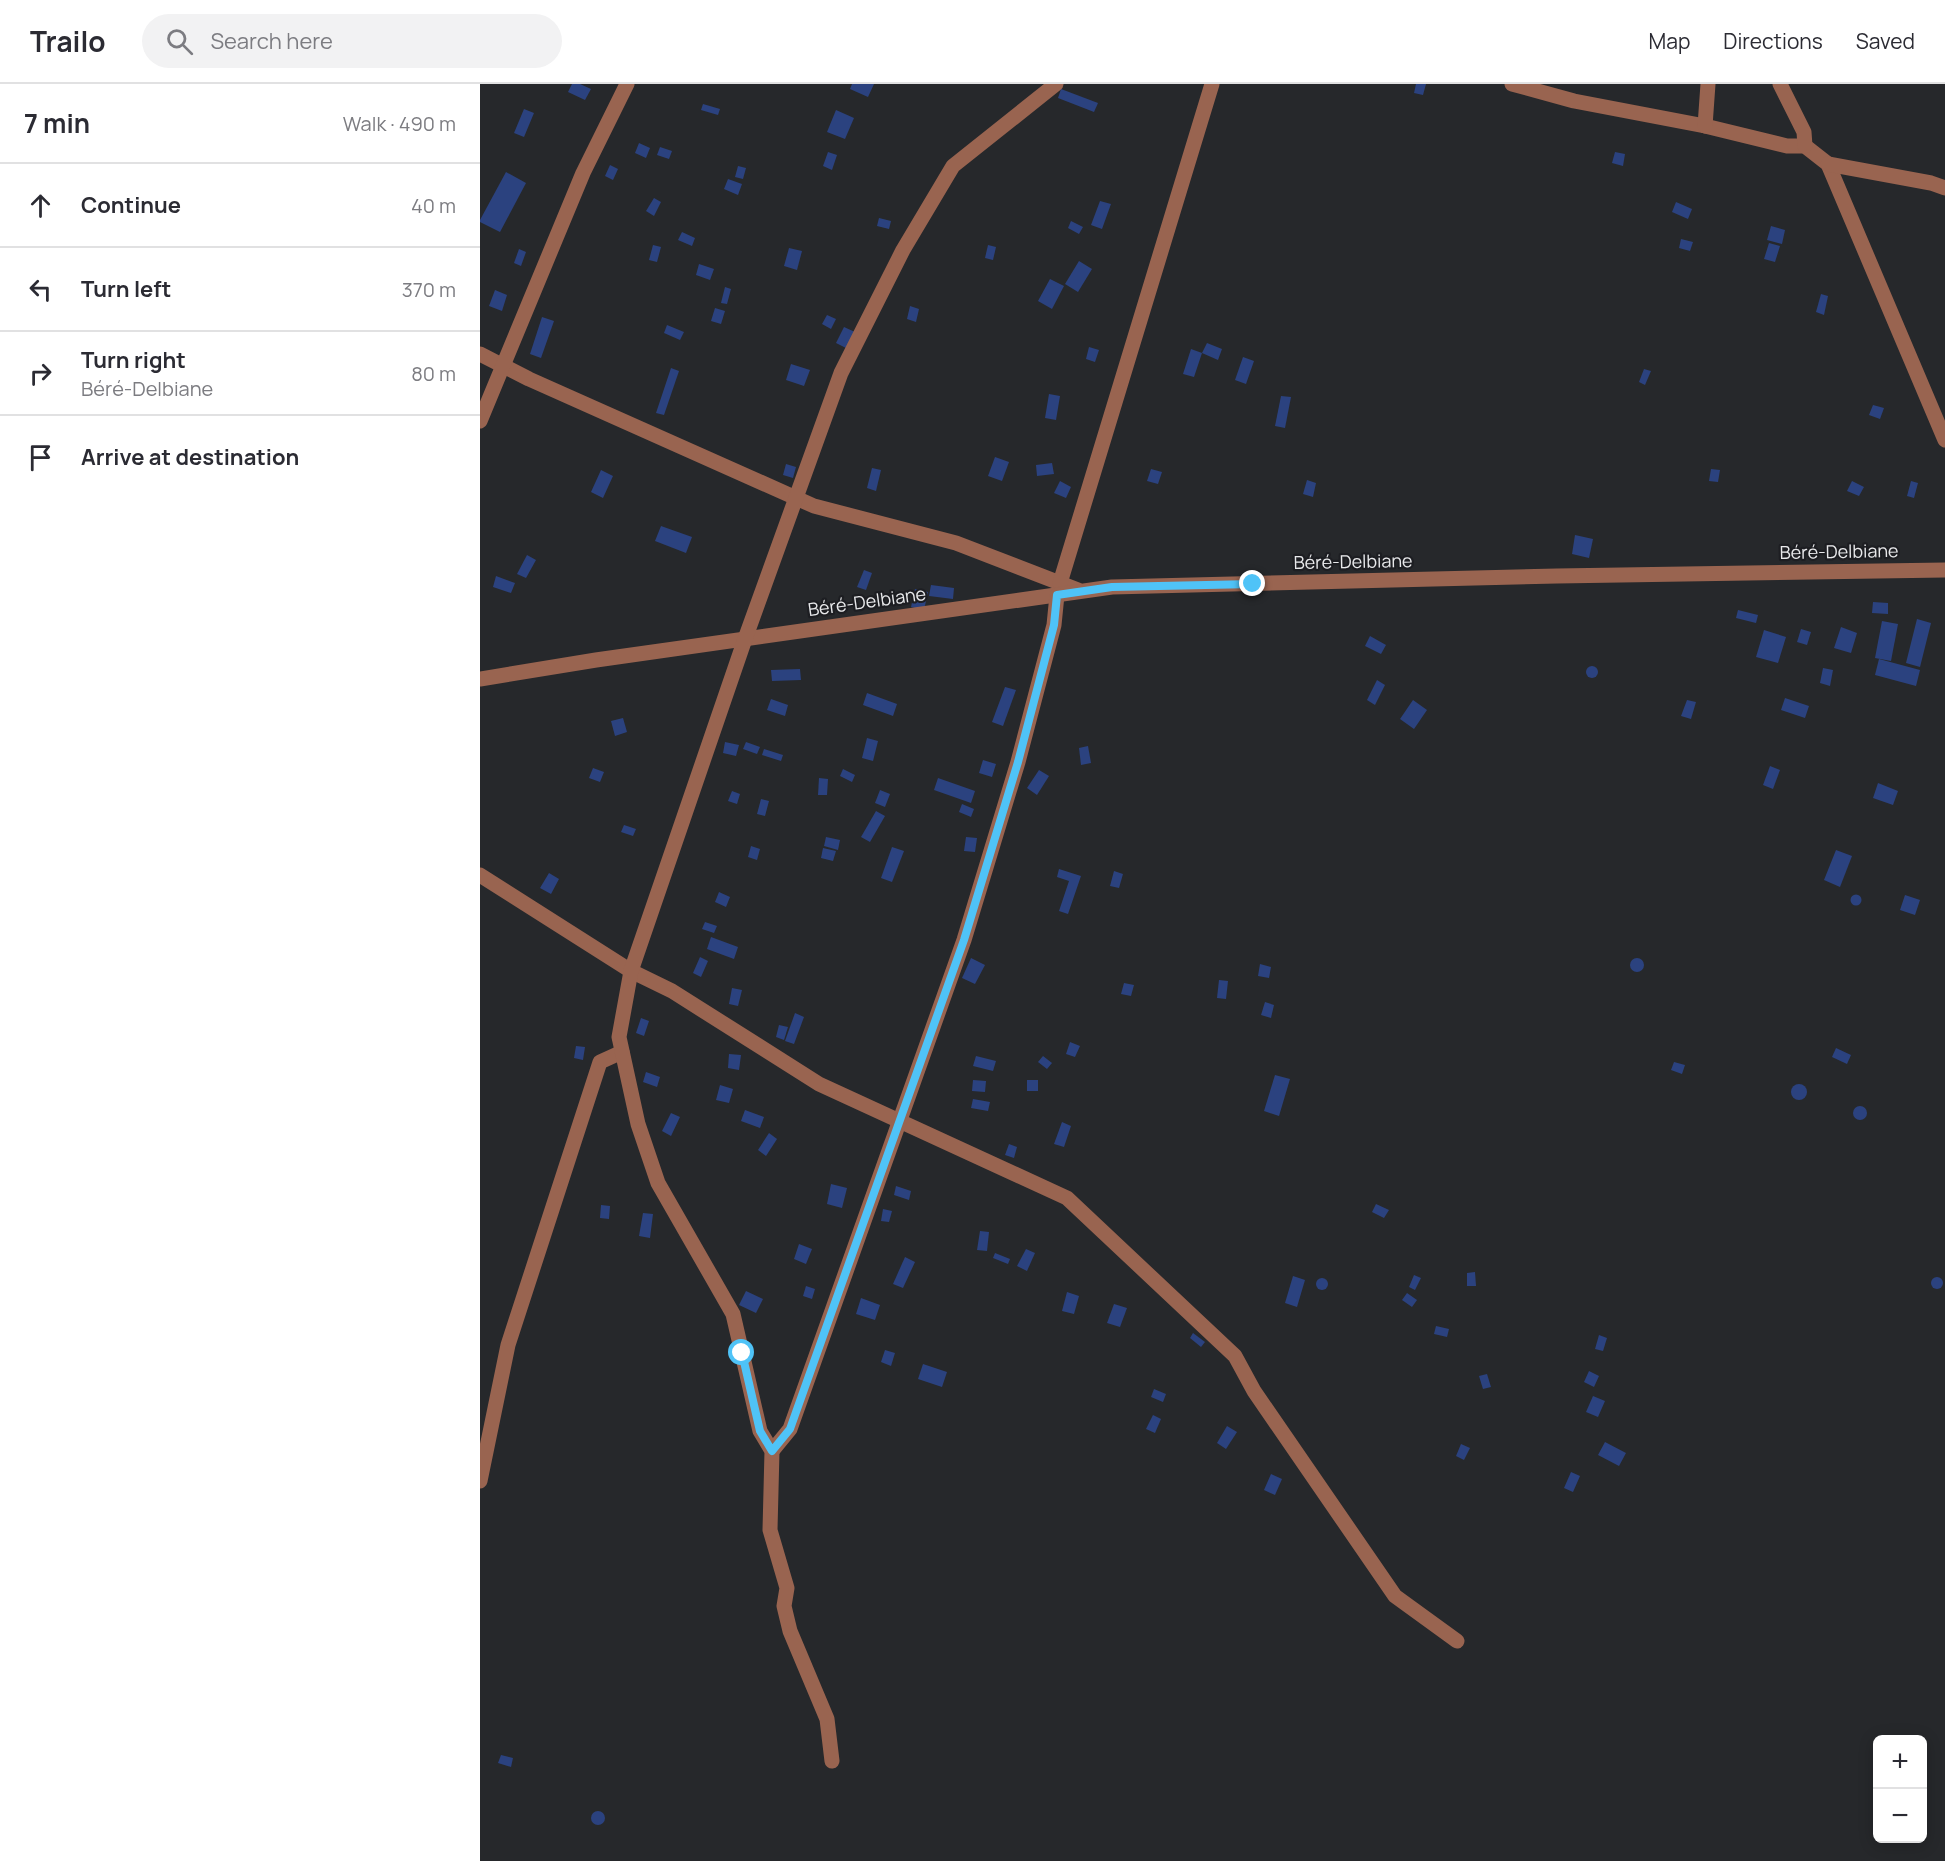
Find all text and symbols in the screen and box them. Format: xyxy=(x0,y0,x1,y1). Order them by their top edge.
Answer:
search box xyxy=(142,14,562,68)
text: Trailo xyxy=(30,22,106,60)
icon: search xyxy=(163,25,196,58)
text: Search here xyxy=(211,26,333,56)
text: Map xyxy=(1649,27,1690,55)
text: Directions xyxy=(1723,27,1823,55)
text: Saved xyxy=(1856,27,1915,55)
text: 7 min xyxy=(24,105,90,141)
text: Walk · 490 m xyxy=(343,110,456,137)
icon: ahead xyxy=(24,189,57,222)
text: Continue xyxy=(81,190,181,220)
text: 40 m xyxy=(411,192,456,219)
icon: left xyxy=(24,273,57,306)
text: Turn left xyxy=(81,274,171,304)
text: 370 m xyxy=(402,276,456,303)
text: Turn right xyxy=(81,345,186,375)
icon: right xyxy=(24,357,57,390)
text: 80 m xyxy=(411,360,456,387)
text: Béré-Delbiane xyxy=(81,375,213,402)
icon: arrive xyxy=(24,441,57,474)
text: Arrive at destination xyxy=(81,442,299,472)
street label: Béré-Delbiane xyxy=(1779,538,1899,564)
street label: Béré-Delbiane xyxy=(1293,548,1413,574)
route end xyxy=(1239,570,1265,596)
street label: Béré-Delbiane xyxy=(806,581,927,621)
route start xyxy=(728,1339,754,1365)
map controls xyxy=(1873,1735,1927,1843)
button: + xyxy=(1873,1735,1927,1789)
button: − xyxy=(1873,1789,1927,1843)

